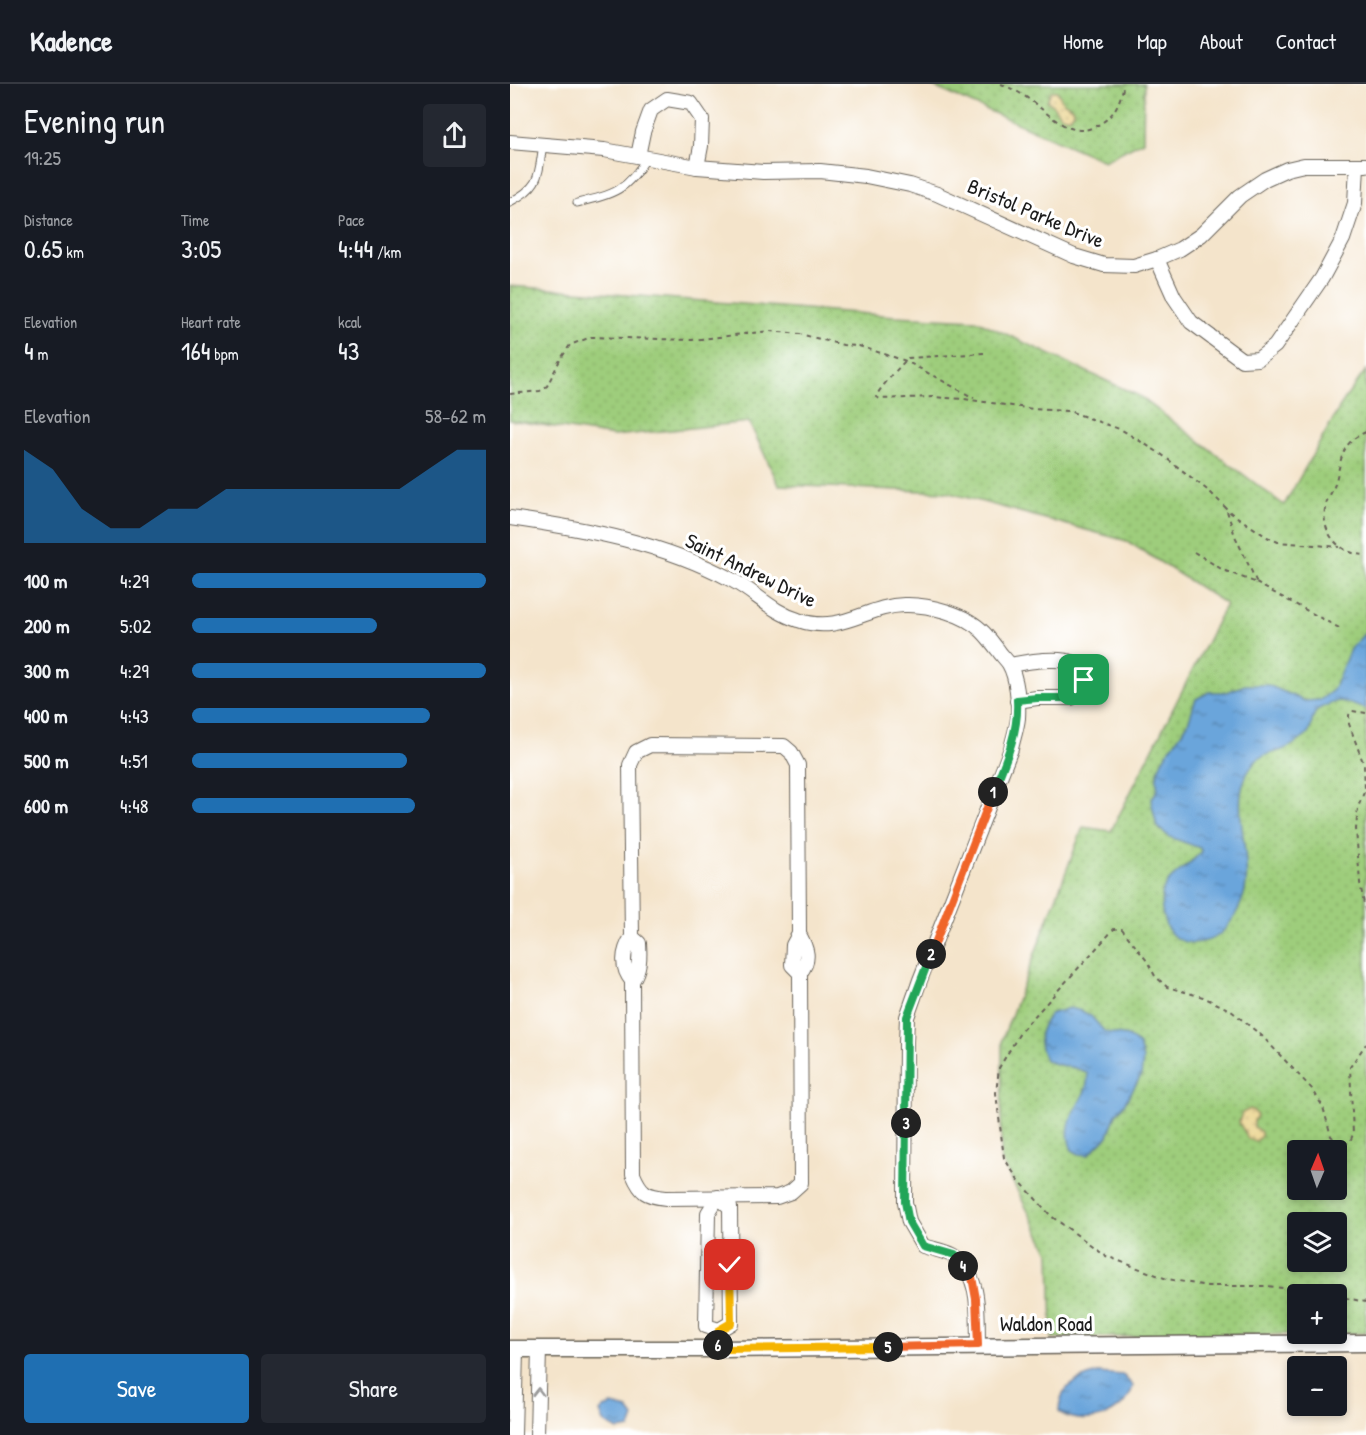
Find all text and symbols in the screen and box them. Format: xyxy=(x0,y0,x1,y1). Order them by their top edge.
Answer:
text: Kadence xyxy=(30,22,112,60)
text: Home xyxy=(1063,27,1104,56)
text: Map xyxy=(1137,27,1167,56)
text: About xyxy=(1200,27,1243,56)
text: Contact xyxy=(1276,27,1336,56)
text: Evening run xyxy=(24,99,165,143)
button: share xyxy=(423,104,486,167)
text: 19:25 xyxy=(24,144,61,171)
street label: Bristol Parke Drive xyxy=(963,171,1109,255)
text: Distance xyxy=(24,209,73,231)
text: Time xyxy=(181,209,209,231)
text: Pace xyxy=(338,209,365,231)
text: 0.65 xyxy=(24,231,63,266)
text: 3:05 xyxy=(181,231,221,266)
text: 4:44 xyxy=(338,231,373,266)
text: km xyxy=(63,241,84,263)
text: /km xyxy=(373,241,401,263)
text: Elevation xyxy=(24,311,77,333)
text: Heart rate xyxy=(181,311,241,333)
text: kcal xyxy=(338,311,361,333)
text: 4 xyxy=(24,333,34,368)
text: 164 xyxy=(181,333,211,368)
text: 43 xyxy=(338,333,359,368)
text: m xyxy=(34,343,48,365)
text: bpm xyxy=(211,343,239,365)
text: Elevation xyxy=(24,402,90,429)
text: 58–62 m xyxy=(425,402,486,429)
street label: Saint Andrew Drive xyxy=(681,526,821,614)
text: 100 m xyxy=(24,567,67,594)
text: 4:29 xyxy=(120,567,149,594)
text: 200 m xyxy=(24,612,69,639)
text: 5:02 xyxy=(120,612,151,639)
pin xyxy=(1058,654,1109,705)
text: 300 m xyxy=(24,657,69,684)
text: 4:29 xyxy=(120,657,149,684)
icon: arrive xyxy=(1067,663,1100,696)
text: 400 m xyxy=(24,702,68,729)
text: 4:43 xyxy=(120,702,149,729)
text: 500 m xyxy=(24,747,69,774)
text: 4:51 xyxy=(120,747,148,774)
pin: 1 xyxy=(978,777,1008,807)
text: 1 xyxy=(990,781,996,803)
text: 600 m xyxy=(24,792,68,819)
text: 4:48 xyxy=(120,792,148,819)
pin: 2 xyxy=(916,939,946,969)
text: 2 xyxy=(927,943,935,965)
pin: 3 xyxy=(891,1108,921,1138)
text: 3 xyxy=(902,1112,910,1134)
north arrow xyxy=(1287,1140,1347,1200)
map controls xyxy=(1287,1140,1347,1416)
button: layers xyxy=(1287,1212,1347,1272)
pin xyxy=(704,1239,755,1290)
icon: check xyxy=(713,1248,746,1281)
pin: 4 xyxy=(948,1251,978,1281)
text: 4 xyxy=(960,1255,966,1277)
button: + xyxy=(1287,1284,1347,1344)
street label: Waldon Road xyxy=(1000,1309,1092,1338)
pin: 6 xyxy=(703,1330,733,1360)
pin: 5 xyxy=(873,1332,903,1362)
text: 6 xyxy=(715,1334,721,1356)
text: 5 xyxy=(885,1336,891,1358)
button: Save xyxy=(24,1354,249,1423)
button: Share xyxy=(261,1354,486,1423)
button: − xyxy=(1287,1356,1347,1416)
one-way arrow xyxy=(532,1387,544,1396)

